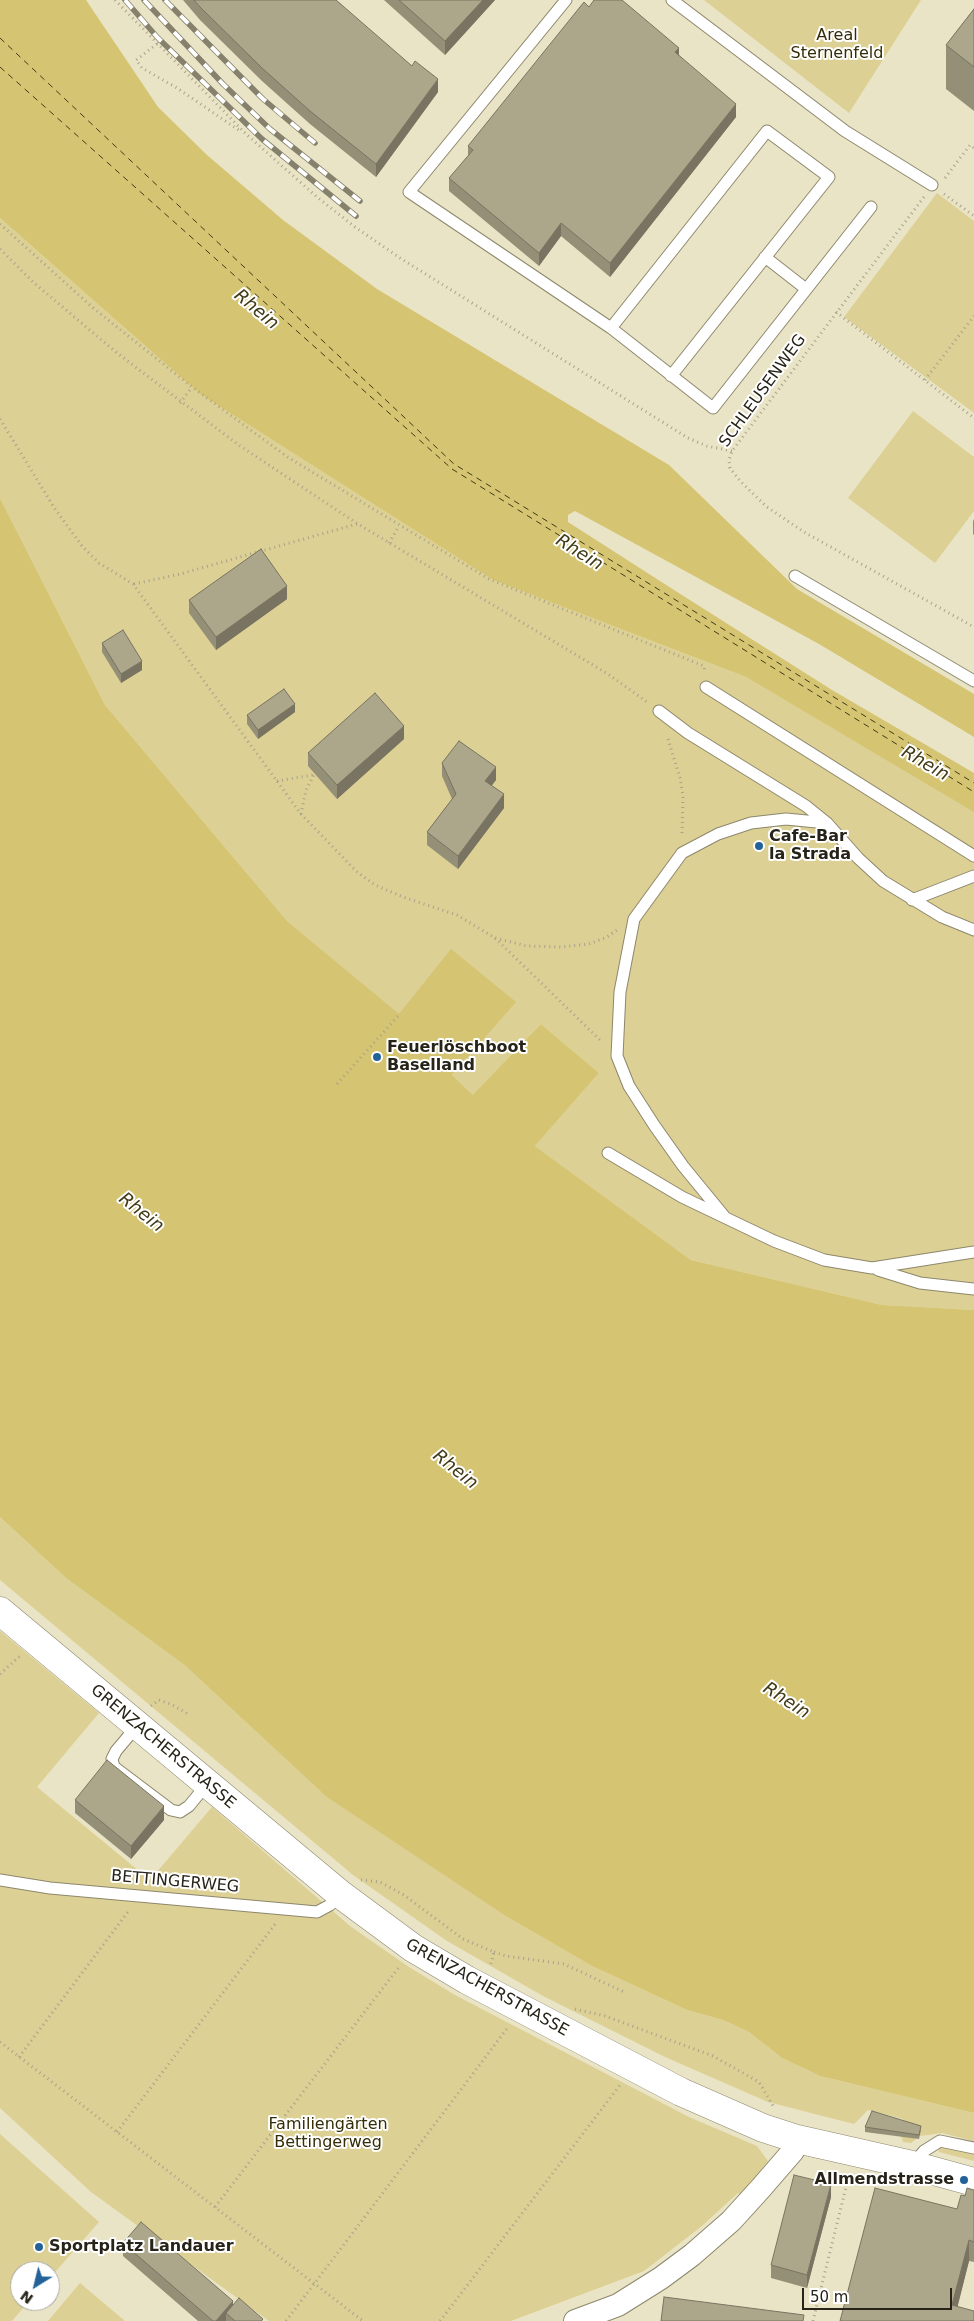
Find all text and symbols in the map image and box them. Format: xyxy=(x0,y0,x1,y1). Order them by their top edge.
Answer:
park label: Areal Sternenfeld xyxy=(791,26,883,64)
water label: Rhein xyxy=(229,285,283,335)
street label: SCHLEUSENWEG xyxy=(716,331,810,451)
water label: Rhein xyxy=(551,530,607,576)
water label: Rhein xyxy=(897,742,953,786)
place label: Cafe-Bar la Strada xyxy=(769,827,851,865)
marker: Cafe-Bar la Strada xyxy=(753,840,765,852)
place label: Feuerlöschboot Baselland xyxy=(387,1038,526,1076)
marker: Feuerlöschboot Baselland xyxy=(371,1051,383,1063)
water label: Rhein xyxy=(114,1188,168,1238)
water label: Rhein xyxy=(428,1445,482,1495)
water label: Rhein xyxy=(759,1678,813,1724)
street label: GRENZACHERSTRASSE xyxy=(87,1681,239,1813)
street label: BETTINGERWEG xyxy=(110,1867,240,1897)
street label: GRENZACHERSTRASSE xyxy=(402,1935,572,2041)
park label: Familiengärten Bettingerweg xyxy=(268,2115,388,2153)
place label: Allmendstrasse xyxy=(815,2170,954,2190)
marker: Allmendstrasse xyxy=(958,2174,970,2186)
place label: Sportplatz Landauer xyxy=(49,2237,234,2257)
marker: Sportplatz Landauer xyxy=(33,2241,45,2253)
north arrow xyxy=(10,2261,60,2311)
scale bar xyxy=(804,2278,954,2310)
text: N xyxy=(17,2287,36,2307)
text: 50 m xyxy=(810,2288,848,2306)

